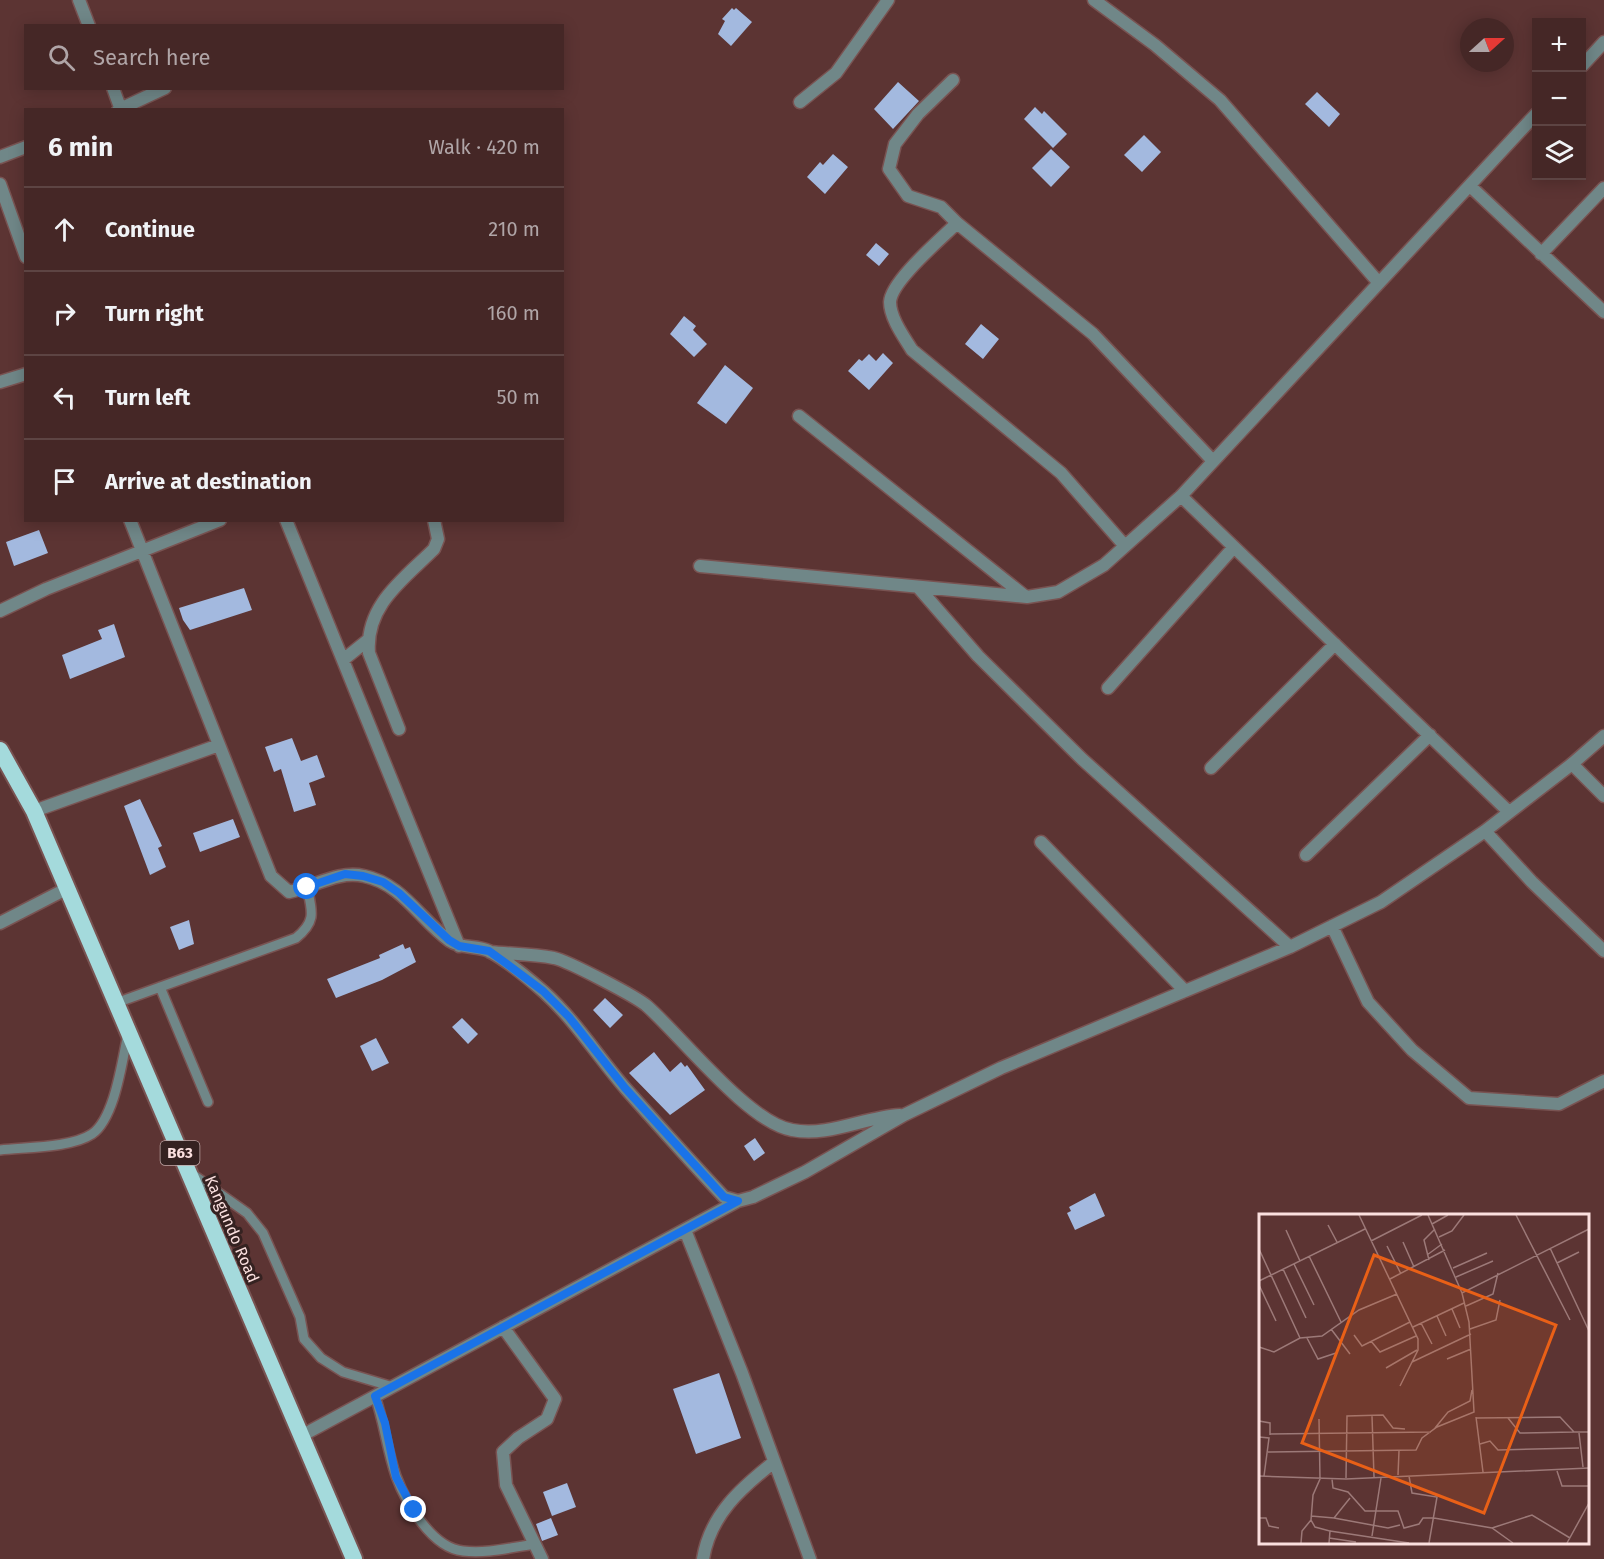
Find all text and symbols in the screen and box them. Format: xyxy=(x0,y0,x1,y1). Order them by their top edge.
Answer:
north arrow xyxy=(1460,18,1514,72)
map controls xyxy=(1532,18,1586,180)
button: + xyxy=(1532,18,1586,72)
search box xyxy=(24,24,564,90)
icon: search xyxy=(45,41,78,74)
text: Search here xyxy=(93,44,211,71)
button: − xyxy=(1532,72,1586,126)
button: layers xyxy=(1532,126,1586,180)
text: 6 min xyxy=(48,132,113,163)
text: Walk · 420 m xyxy=(428,135,540,159)
icon: ahead xyxy=(48,213,81,246)
text: Continue xyxy=(105,216,195,243)
text: 210 m xyxy=(488,217,540,241)
icon: right xyxy=(48,297,81,330)
text: Turn right xyxy=(105,300,204,327)
text: 160 m xyxy=(487,301,540,325)
icon: left xyxy=(48,381,81,414)
text: Turn left xyxy=(105,384,190,411)
text: 50 m xyxy=(496,385,540,409)
icon: arrive xyxy=(48,465,81,498)
text: Arrive at destination xyxy=(105,468,312,495)
route start xyxy=(293,873,319,899)
road number: B63 xyxy=(160,1141,200,1165)
street label: Kangundo Road xyxy=(201,1173,263,1285)
inset map xyxy=(1259,1214,1589,1544)
route end xyxy=(400,1496,426,1522)

